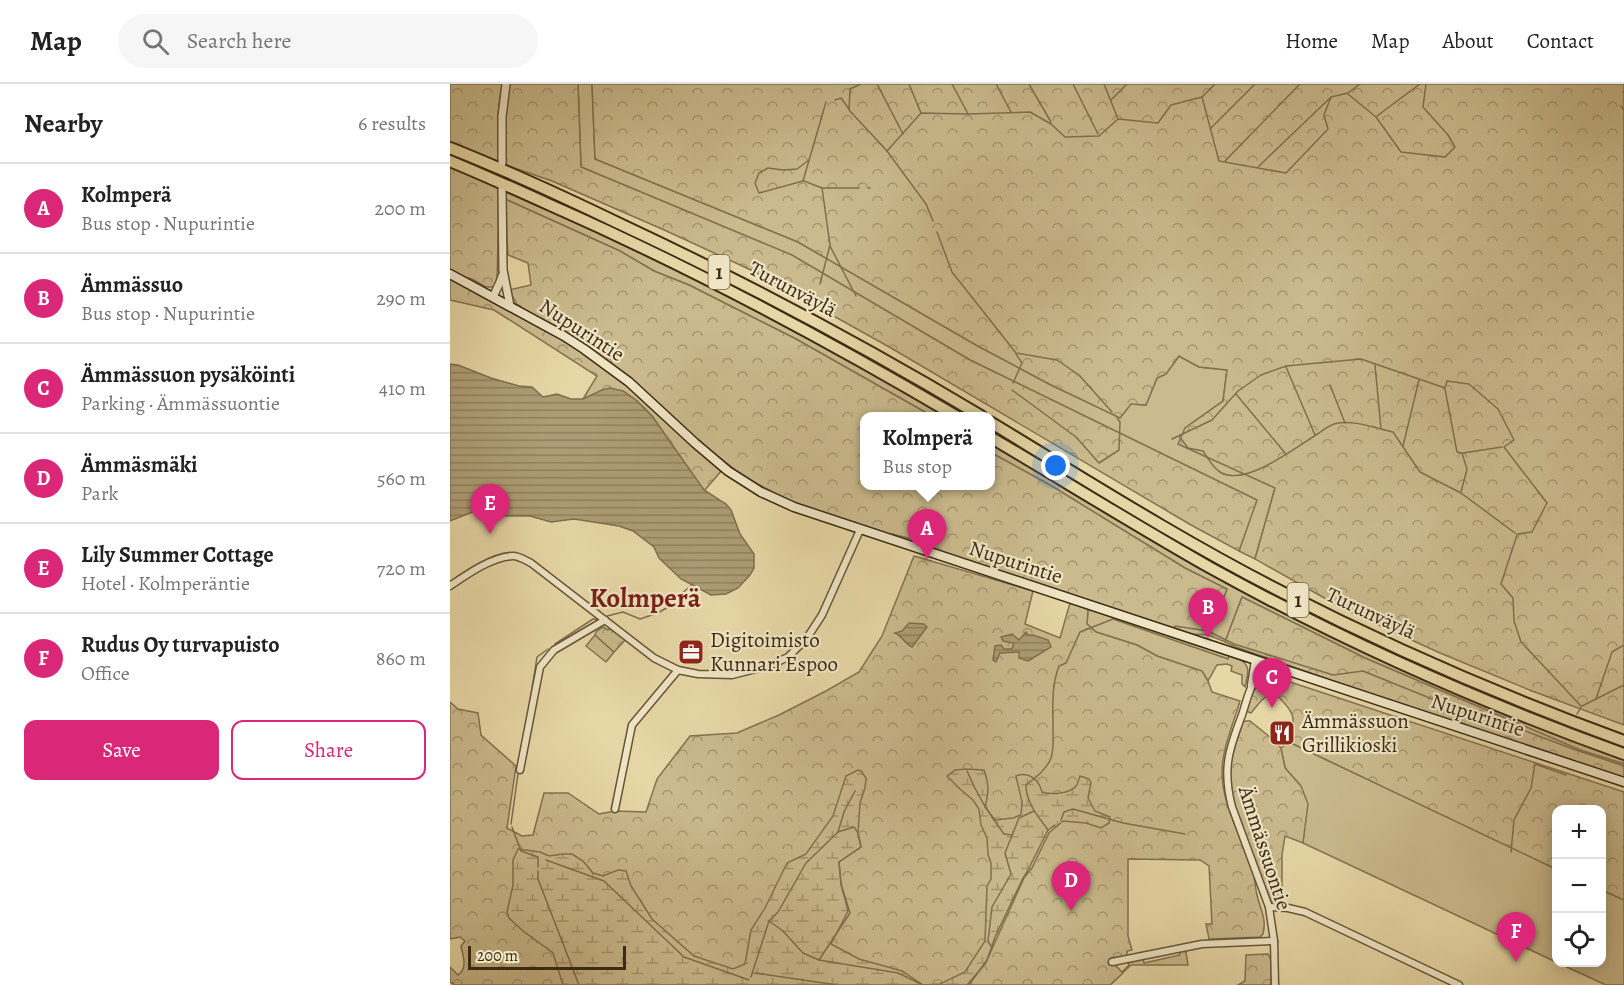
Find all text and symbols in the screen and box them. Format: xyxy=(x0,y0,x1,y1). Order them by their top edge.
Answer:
search box xyxy=(118,14,538,68)
text: Map xyxy=(30,22,82,60)
icon: search xyxy=(139,25,172,58)
text: Search here xyxy=(187,26,291,56)
text: Home xyxy=(1285,27,1338,55)
text: Map xyxy=(1371,27,1409,55)
text: About xyxy=(1442,27,1494,55)
text: Contact xyxy=(1527,27,1594,55)
text: Nearby xyxy=(24,106,103,141)
text: 6 results xyxy=(358,110,426,137)
text: Kolmperä xyxy=(81,180,172,210)
text: A xyxy=(37,195,50,222)
text: 200 m xyxy=(375,195,426,222)
text: Bus stop · Nupurintie xyxy=(81,210,255,237)
street label: Turunväylä xyxy=(744,254,842,324)
road number: 1 xyxy=(708,255,730,289)
text: Ämmässuo xyxy=(81,270,183,300)
text: B xyxy=(37,285,50,312)
text: 290 m xyxy=(376,285,426,312)
street label: Nupurintie xyxy=(534,292,630,368)
text: Bus stop · Nupurintie xyxy=(81,300,255,327)
text: Ämmässuon pysäköinti xyxy=(81,360,295,390)
text: C xyxy=(37,375,50,402)
text: 410 m xyxy=(379,375,426,402)
text: Parking · Ämmässuontie xyxy=(81,390,280,417)
popup xyxy=(860,412,995,490)
text: Kolmperä xyxy=(882,423,973,453)
text: Ämmäsmäki xyxy=(81,450,197,480)
your location xyxy=(1041,451,1070,480)
text: Bus stop xyxy=(882,453,952,480)
text: D xyxy=(37,465,50,492)
text: 560 m xyxy=(377,465,426,492)
text: Park xyxy=(81,480,119,507)
pin: E xyxy=(470,484,510,534)
pin: A xyxy=(908,510,946,559)
street label: Nupurintie xyxy=(966,534,1066,590)
text: Lily Summer Cottage xyxy=(81,540,274,570)
text: E xyxy=(38,555,49,582)
text: 720 m xyxy=(377,555,426,582)
text: Hotel · Kolmperäntie xyxy=(81,570,250,597)
district label: Kolmperä xyxy=(589,580,701,616)
street label: Turunväylä xyxy=(1322,580,1420,646)
road number: 1 xyxy=(1288,583,1308,617)
pin: B xyxy=(1188,588,1227,638)
place label: Digitoimisto Kunnari Espoo xyxy=(710,626,838,678)
text: Rudus Oy turvapuisto xyxy=(81,630,280,660)
office icon: Digitoimisto Kunnari Espoo xyxy=(676,637,706,667)
text: F xyxy=(38,645,49,672)
text: 860 m xyxy=(376,645,426,672)
pin: C xyxy=(1252,658,1292,708)
text: Office xyxy=(81,660,130,687)
street label: Nupurintie xyxy=(1428,687,1528,743)
place label: Ämmässuon Grillikioski xyxy=(1301,707,1409,759)
restaurant icon: Ämmässuon Grillikioski xyxy=(1267,718,1297,748)
button: Save xyxy=(24,720,219,780)
button: Share xyxy=(231,720,426,780)
street label: Ämmässuontie xyxy=(1231,781,1298,914)
map controls xyxy=(1552,805,1606,967)
button: + xyxy=(1552,805,1606,859)
button: − xyxy=(1552,859,1606,913)
pin: D xyxy=(1052,862,1090,911)
pin: F xyxy=(1496,912,1536,962)
button: locate xyxy=(1552,913,1606,967)
scale bar xyxy=(468,943,626,970)
text: 200 m xyxy=(477,945,518,967)

